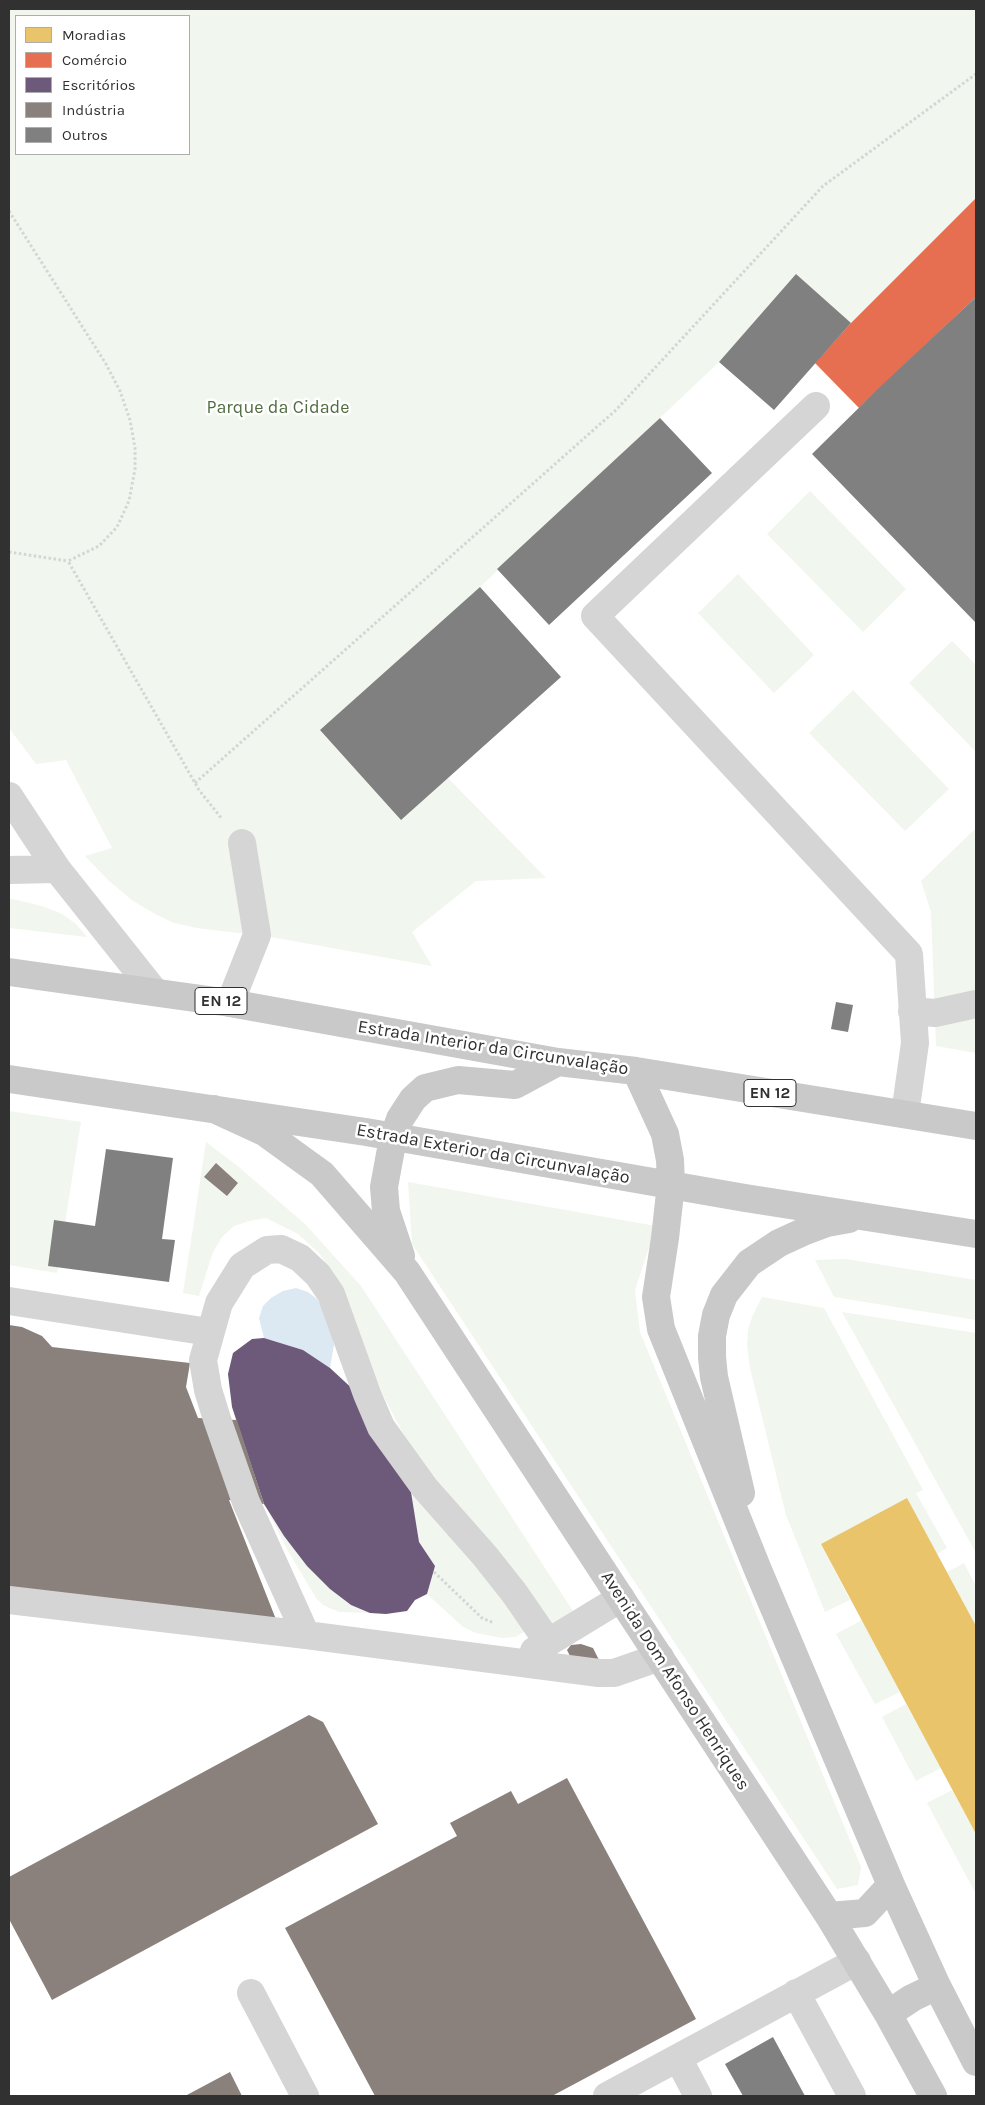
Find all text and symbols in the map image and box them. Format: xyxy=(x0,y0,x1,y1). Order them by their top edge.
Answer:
legend xyxy=(15,15,190,155)
text: Moradias xyxy=(62,26,126,44)
text: Comércio xyxy=(62,51,127,69)
text: Escritórios xyxy=(62,76,136,94)
text: Indústria xyxy=(62,101,125,119)
text: Outros xyxy=(62,126,108,144)
park label: Parque da Cidade xyxy=(206,397,350,419)
road number: EN 12 xyxy=(195,988,247,1014)
street label: Estrada Interior da Circunvalação xyxy=(356,1016,630,1080)
road number: EN 12 xyxy=(744,1080,796,1106)
street label: Estrada Exterior da Circunvalação xyxy=(355,1119,631,1189)
street label: Avenida Dom Afonso Henriques xyxy=(596,1567,754,1795)

